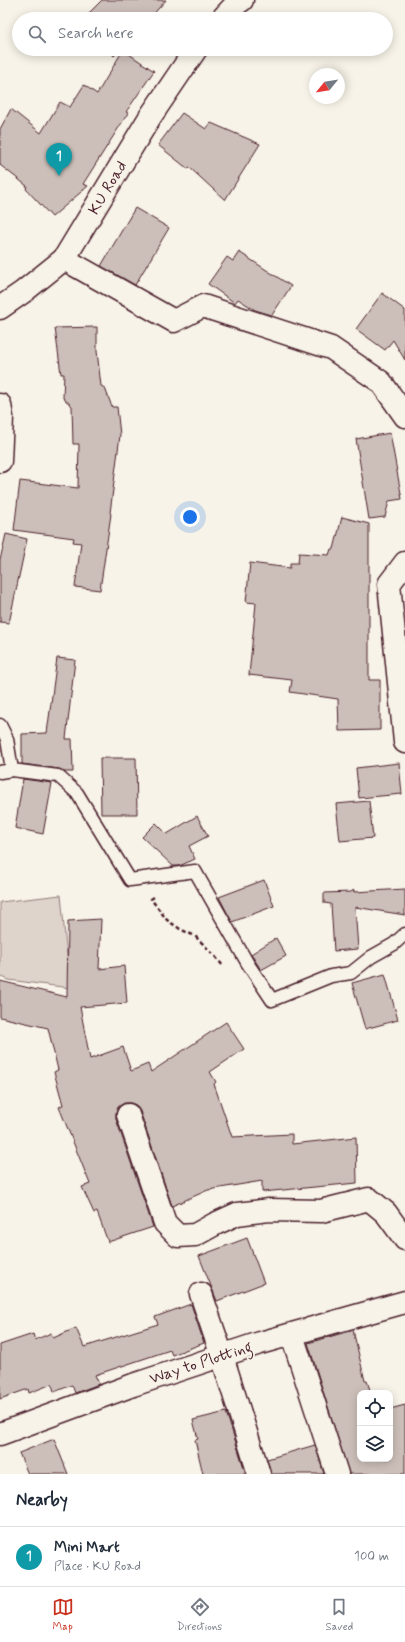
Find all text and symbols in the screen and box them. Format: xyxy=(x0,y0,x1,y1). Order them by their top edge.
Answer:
search box xyxy=(12,12,393,56)
icon: search xyxy=(26,23,48,45)
text: Search here xyxy=(58,24,134,44)
north arrow xyxy=(309,68,345,104)
pin: 1 xyxy=(46,143,72,176)
street label: KU Road xyxy=(84,157,132,219)
your location xyxy=(180,507,200,527)
street label: Way to Plotting xyxy=(147,1336,255,1390)
map controls xyxy=(357,1390,393,1462)
button: locate xyxy=(357,1390,393,1426)
button: layers xyxy=(357,1426,393,1462)
text: Nearby xyxy=(16,1489,68,1511)
text: Mini Mart xyxy=(54,1538,120,1558)
text: 1 xyxy=(26,1548,32,1565)
text: 100 m xyxy=(354,1548,389,1565)
text: Place · KU Road xyxy=(54,1558,141,1575)
tab: Map xyxy=(52,1596,74,1634)
tab: Directions xyxy=(177,1596,222,1634)
tab: Saved xyxy=(326,1596,353,1634)

